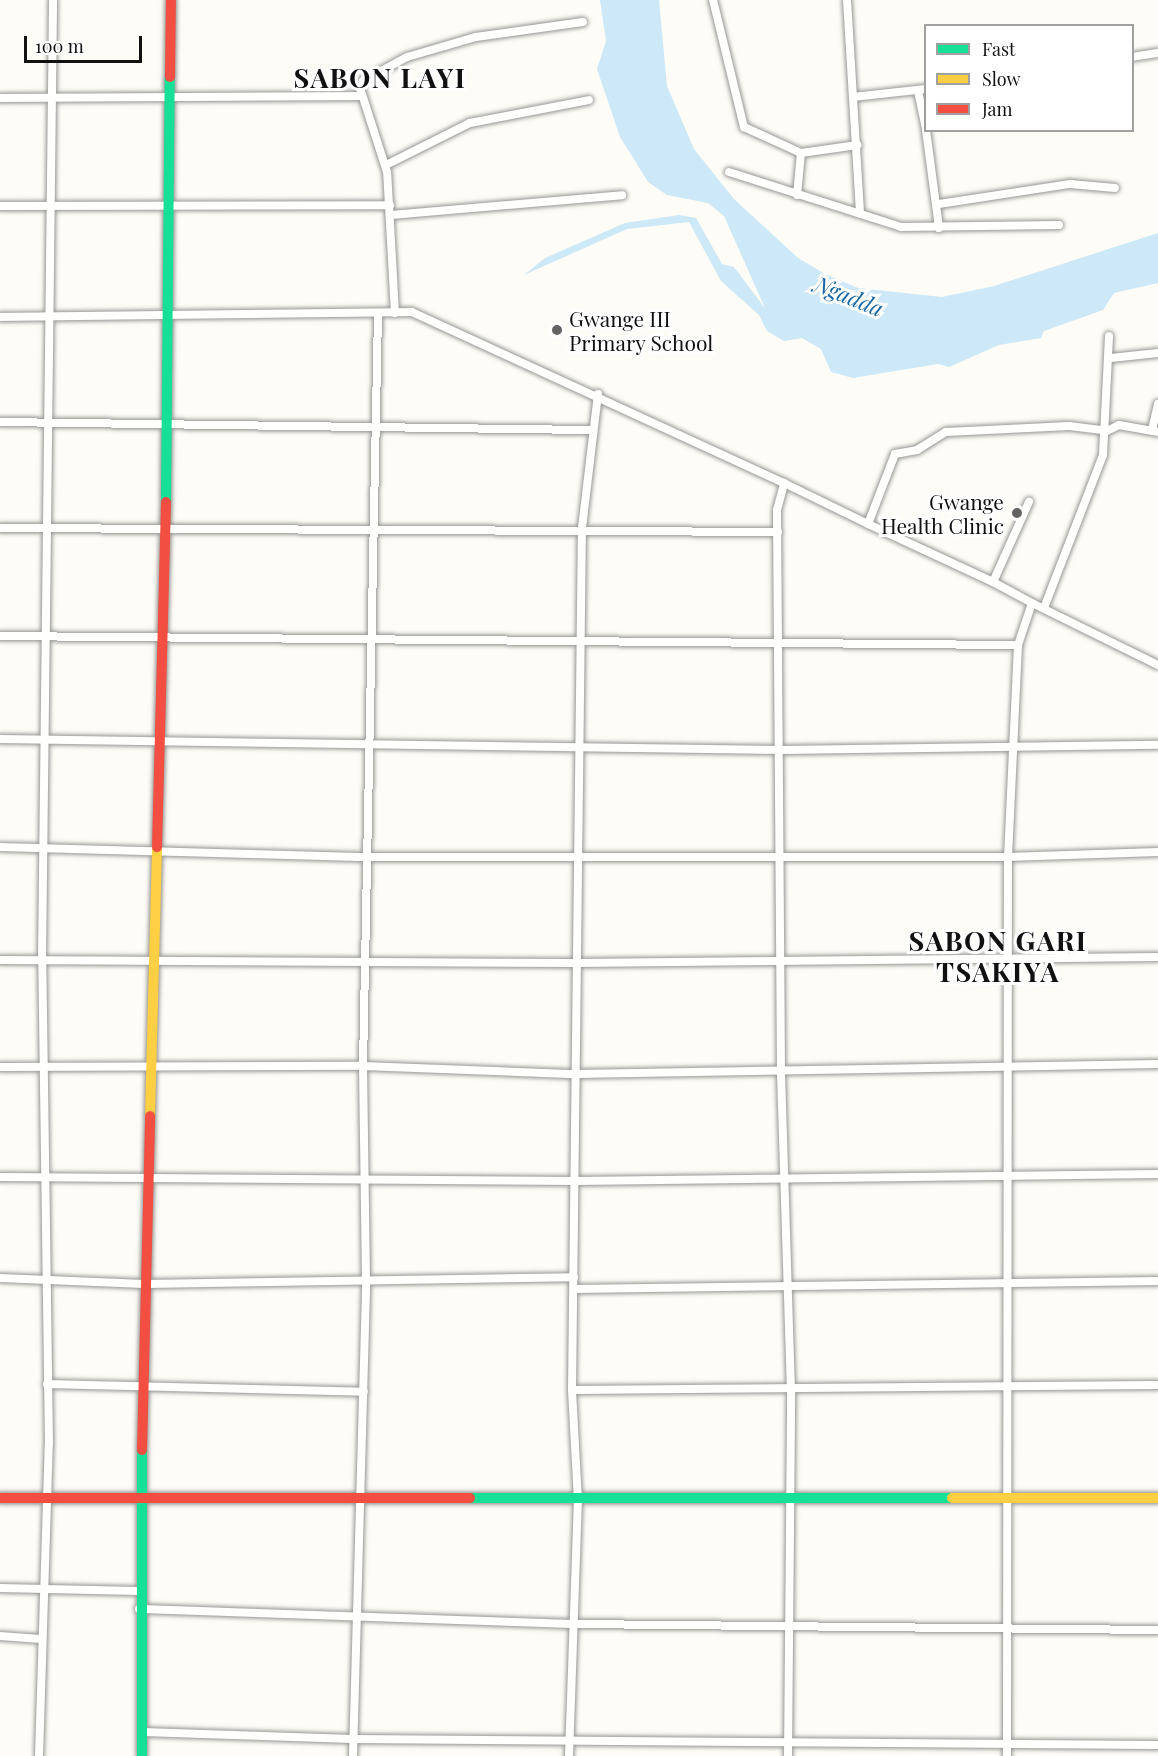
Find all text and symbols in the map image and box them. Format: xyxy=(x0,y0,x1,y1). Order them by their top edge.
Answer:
scale bar xyxy=(27,24,146,62)
legend xyxy=(924,24,1134,132)
text: 100 m xyxy=(35,34,84,58)
text: Fast xyxy=(982,37,1015,61)
district label: SABON LAYI xyxy=(294,62,466,94)
text: Slow xyxy=(982,67,1020,91)
text: Jam xyxy=(982,97,1012,121)
water label: Ngadda xyxy=(811,270,887,322)
place label: Gwange III Primary School xyxy=(569,305,714,355)
marker: Gwange III Primary School xyxy=(550,323,564,337)
place label: Gwange Health Clinic xyxy=(881,488,1004,538)
marker: Gwange Health Clinic xyxy=(1008,504,1026,522)
district label: SABON GARI TSAKIYA xyxy=(909,924,1087,987)

